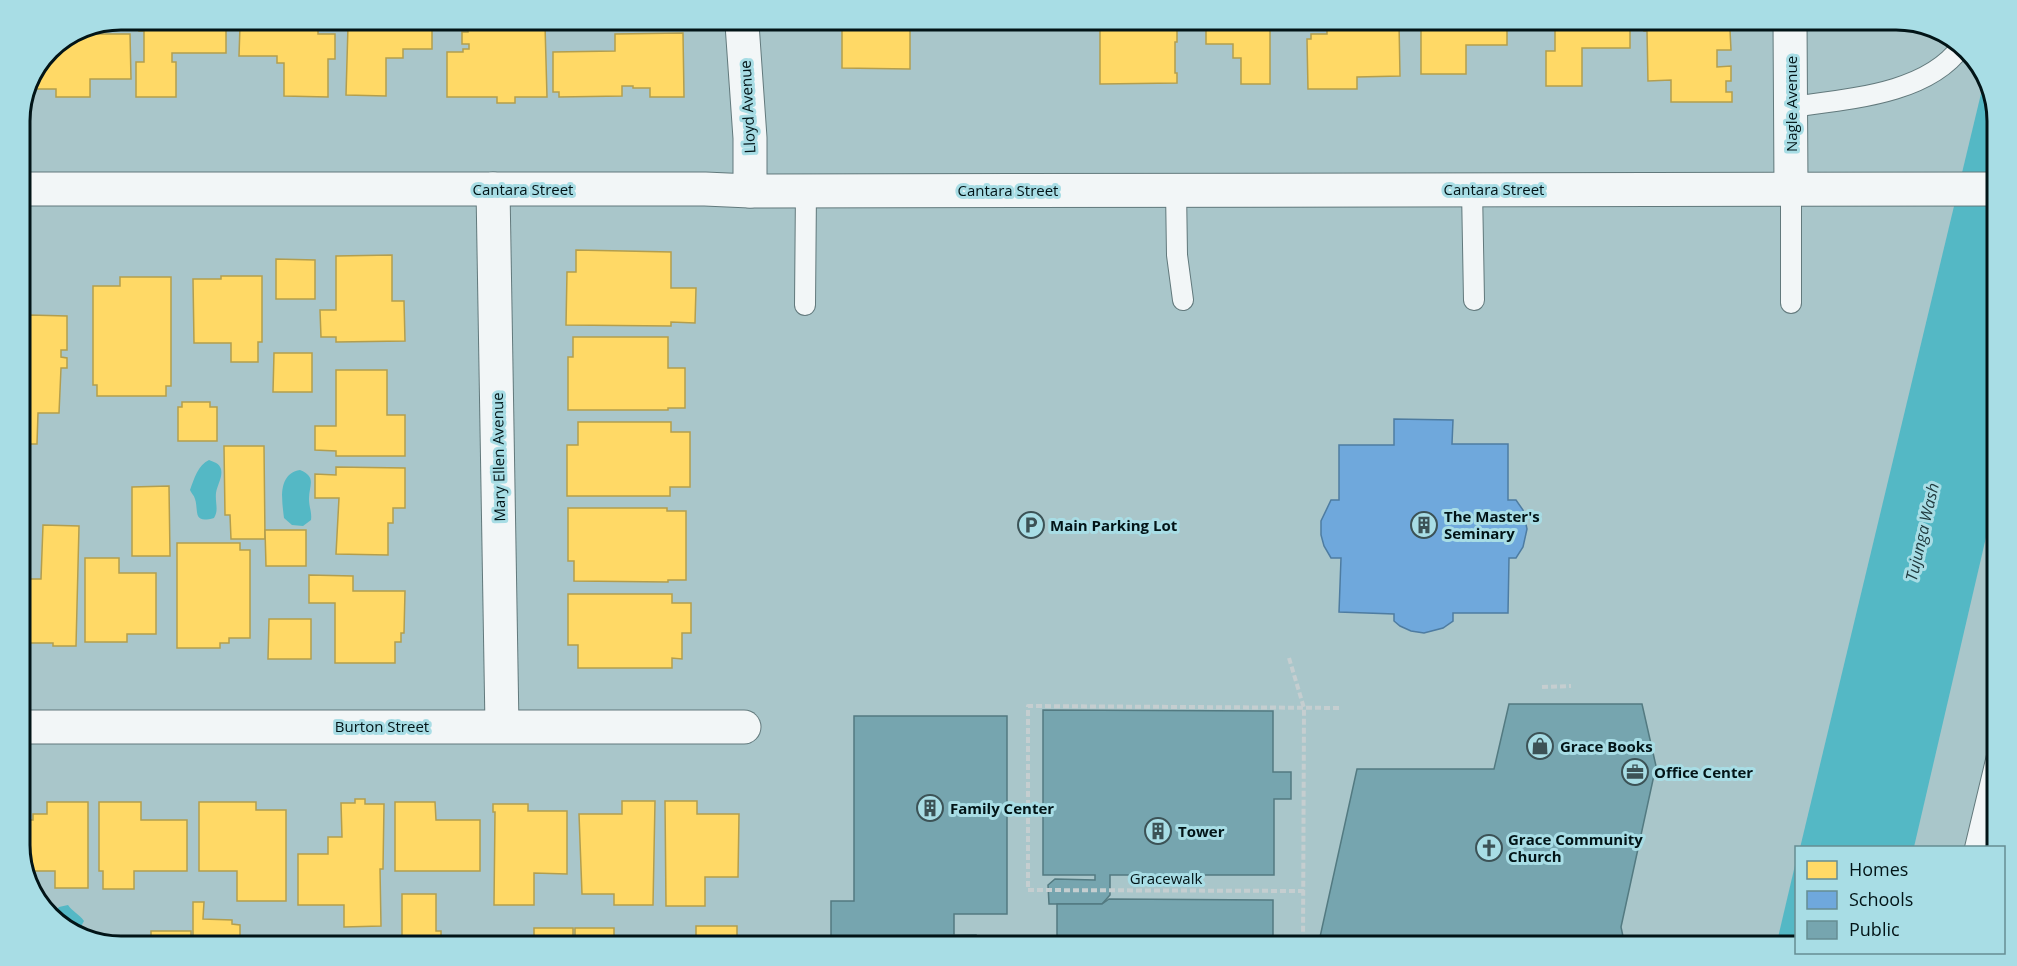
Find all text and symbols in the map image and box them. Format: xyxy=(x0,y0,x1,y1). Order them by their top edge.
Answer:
street label: Nagle Avenue xyxy=(1781,56,1801,152)
street label: Lloyd Avenue xyxy=(735,60,759,154)
street label: Cantara Street xyxy=(473,179,573,199)
street label: Cantara Street xyxy=(1444,179,1544,199)
street label: Cantara Street xyxy=(958,180,1058,200)
street label: Mary Ellen Avenue xyxy=(487,392,509,522)
water label: Tujunga Wash xyxy=(1900,481,1944,583)
place label: The Master's Seminary xyxy=(1444,506,1540,543)
parking icon: Main Parking Lot xyxy=(1016,510,1046,540)
building icon: The Master's Seminary xyxy=(1409,510,1439,540)
place label: Main Parking Lot xyxy=(1050,515,1178,535)
street label: Burton Street xyxy=(335,716,429,736)
shop icon: Grace Books xyxy=(1525,731,1555,761)
place label: Grace Books xyxy=(1560,736,1653,756)
office icon: Office Center xyxy=(1620,757,1650,787)
place label: Office Center xyxy=(1654,762,1753,782)
building icon: Family Center xyxy=(915,793,945,823)
place label: Family Center xyxy=(950,798,1054,818)
building icon: Tower xyxy=(1143,816,1173,846)
place label: Tower xyxy=(1178,821,1225,841)
place label: Grace Community Church xyxy=(1508,829,1643,866)
church icon: Grace Community Church xyxy=(1474,833,1504,863)
legend xyxy=(1795,846,2005,954)
text: Homes xyxy=(1849,857,1908,881)
street label: Gracewalk xyxy=(1130,868,1202,888)
text: Schools xyxy=(1849,887,1913,911)
text: Public xyxy=(1849,917,1900,941)

